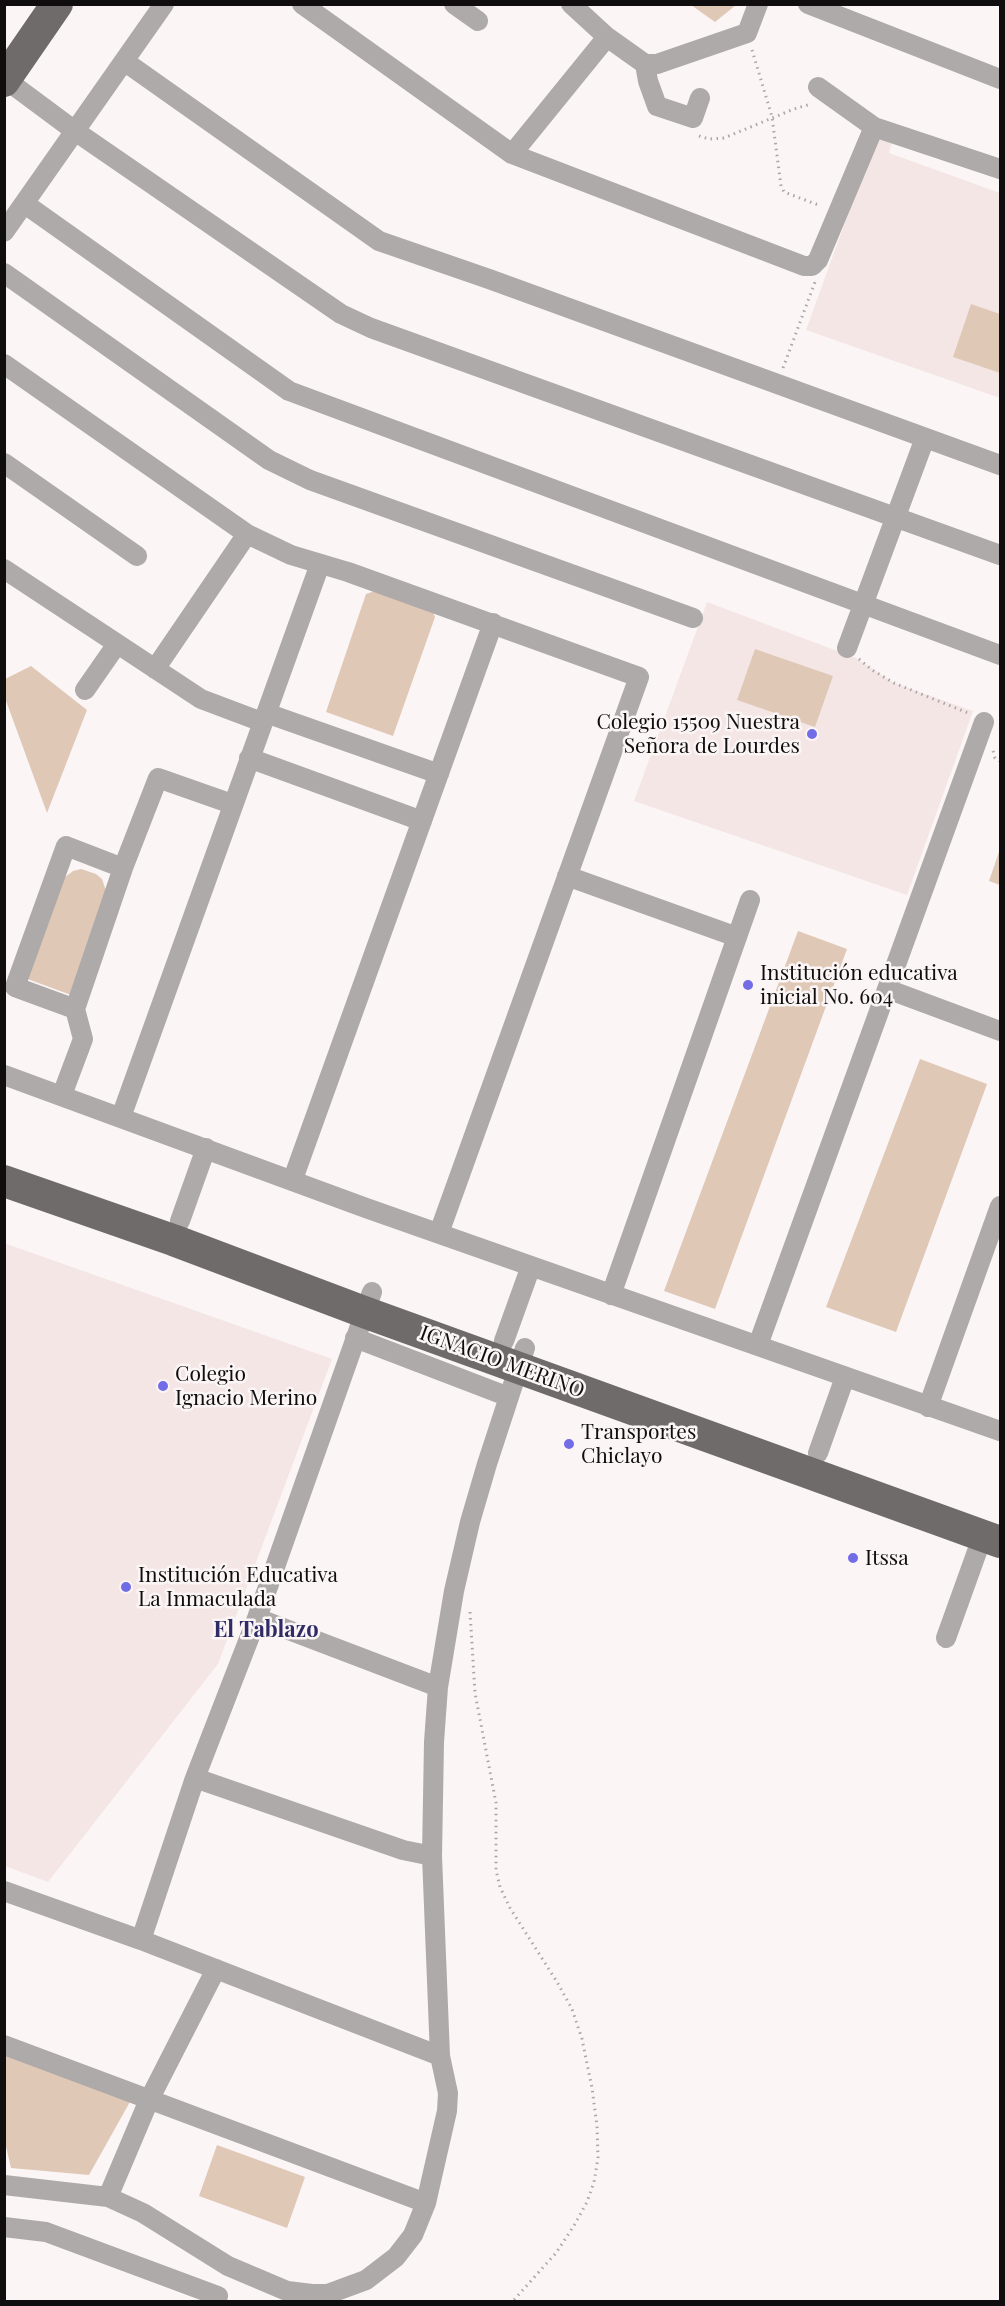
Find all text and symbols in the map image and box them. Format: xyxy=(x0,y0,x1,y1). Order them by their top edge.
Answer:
place label: Colegio 15509 Nuestra Señora de Lourdes xyxy=(596,709,800,759)
marker: Colegio 15509 Nuestra Señora de Lourdes xyxy=(805,727,819,741)
place label: Institución educativa inicial No. 604 xyxy=(760,960,958,1010)
marker: Institución educativa inicial No. 604 xyxy=(741,978,755,992)
street label: IGNACIO MERINO xyxy=(416,1320,588,1404)
place label: Colegio Ignacio Merino xyxy=(175,1361,317,1411)
marker: Colegio Ignacio Merino xyxy=(156,1379,170,1393)
place label: Transportes Chiclayo xyxy=(581,1419,696,1469)
marker: Transportes Chiclayo xyxy=(562,1437,576,1451)
place label: Itssa xyxy=(865,1545,909,1571)
marker: Itssa xyxy=(846,1551,860,1565)
place label: Institución Educativa La Inmaculada xyxy=(138,1562,338,1612)
marker: Institución Educativa La Inmaculada xyxy=(119,1580,133,1594)
district label: El Tablazo xyxy=(213,1617,319,1643)

